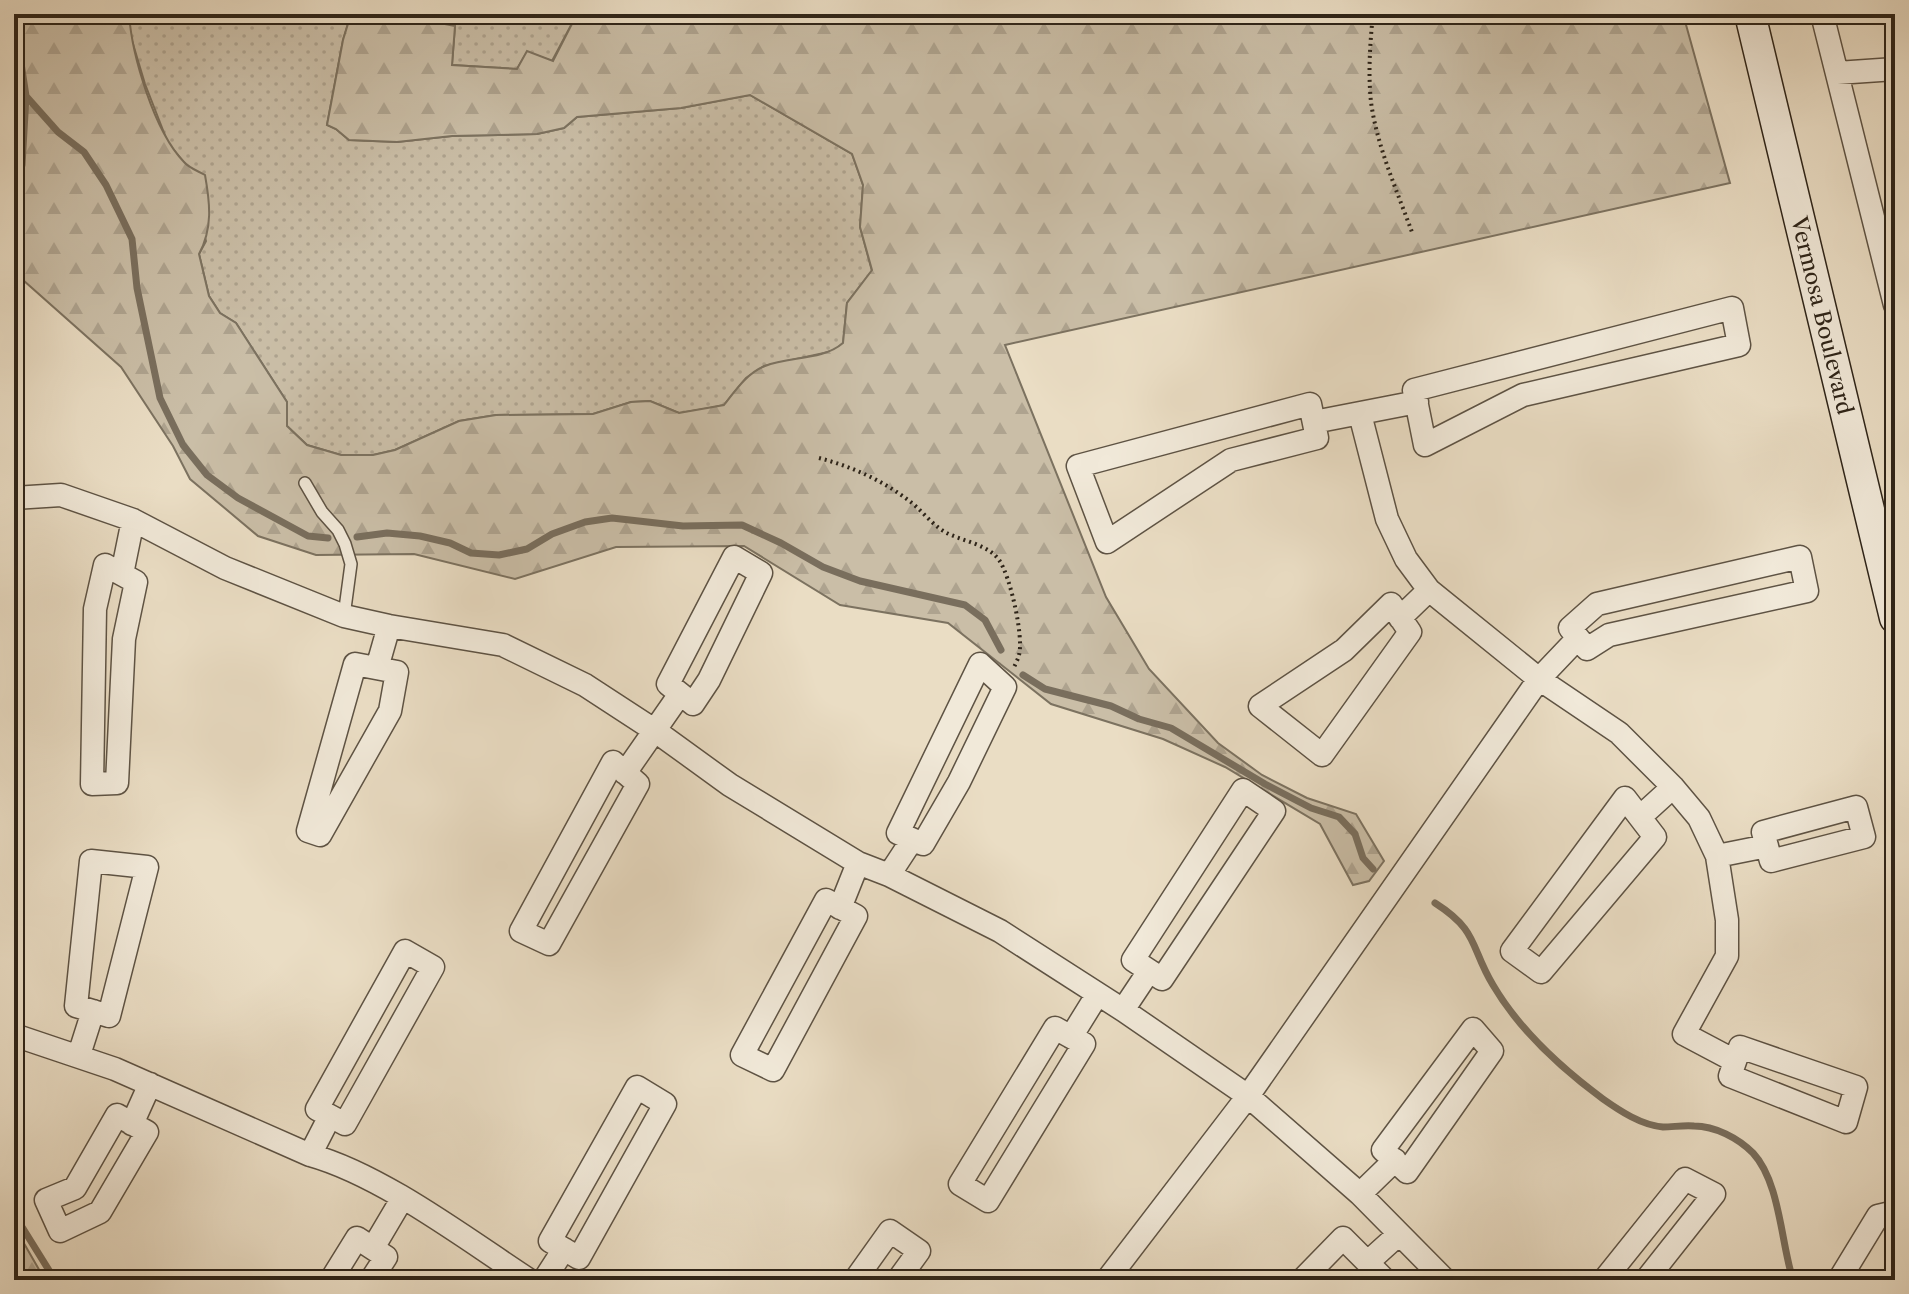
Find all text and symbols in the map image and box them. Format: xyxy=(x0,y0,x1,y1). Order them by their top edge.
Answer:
street label: Vermosa Boulevard xyxy=(1785,213,1859,417)

